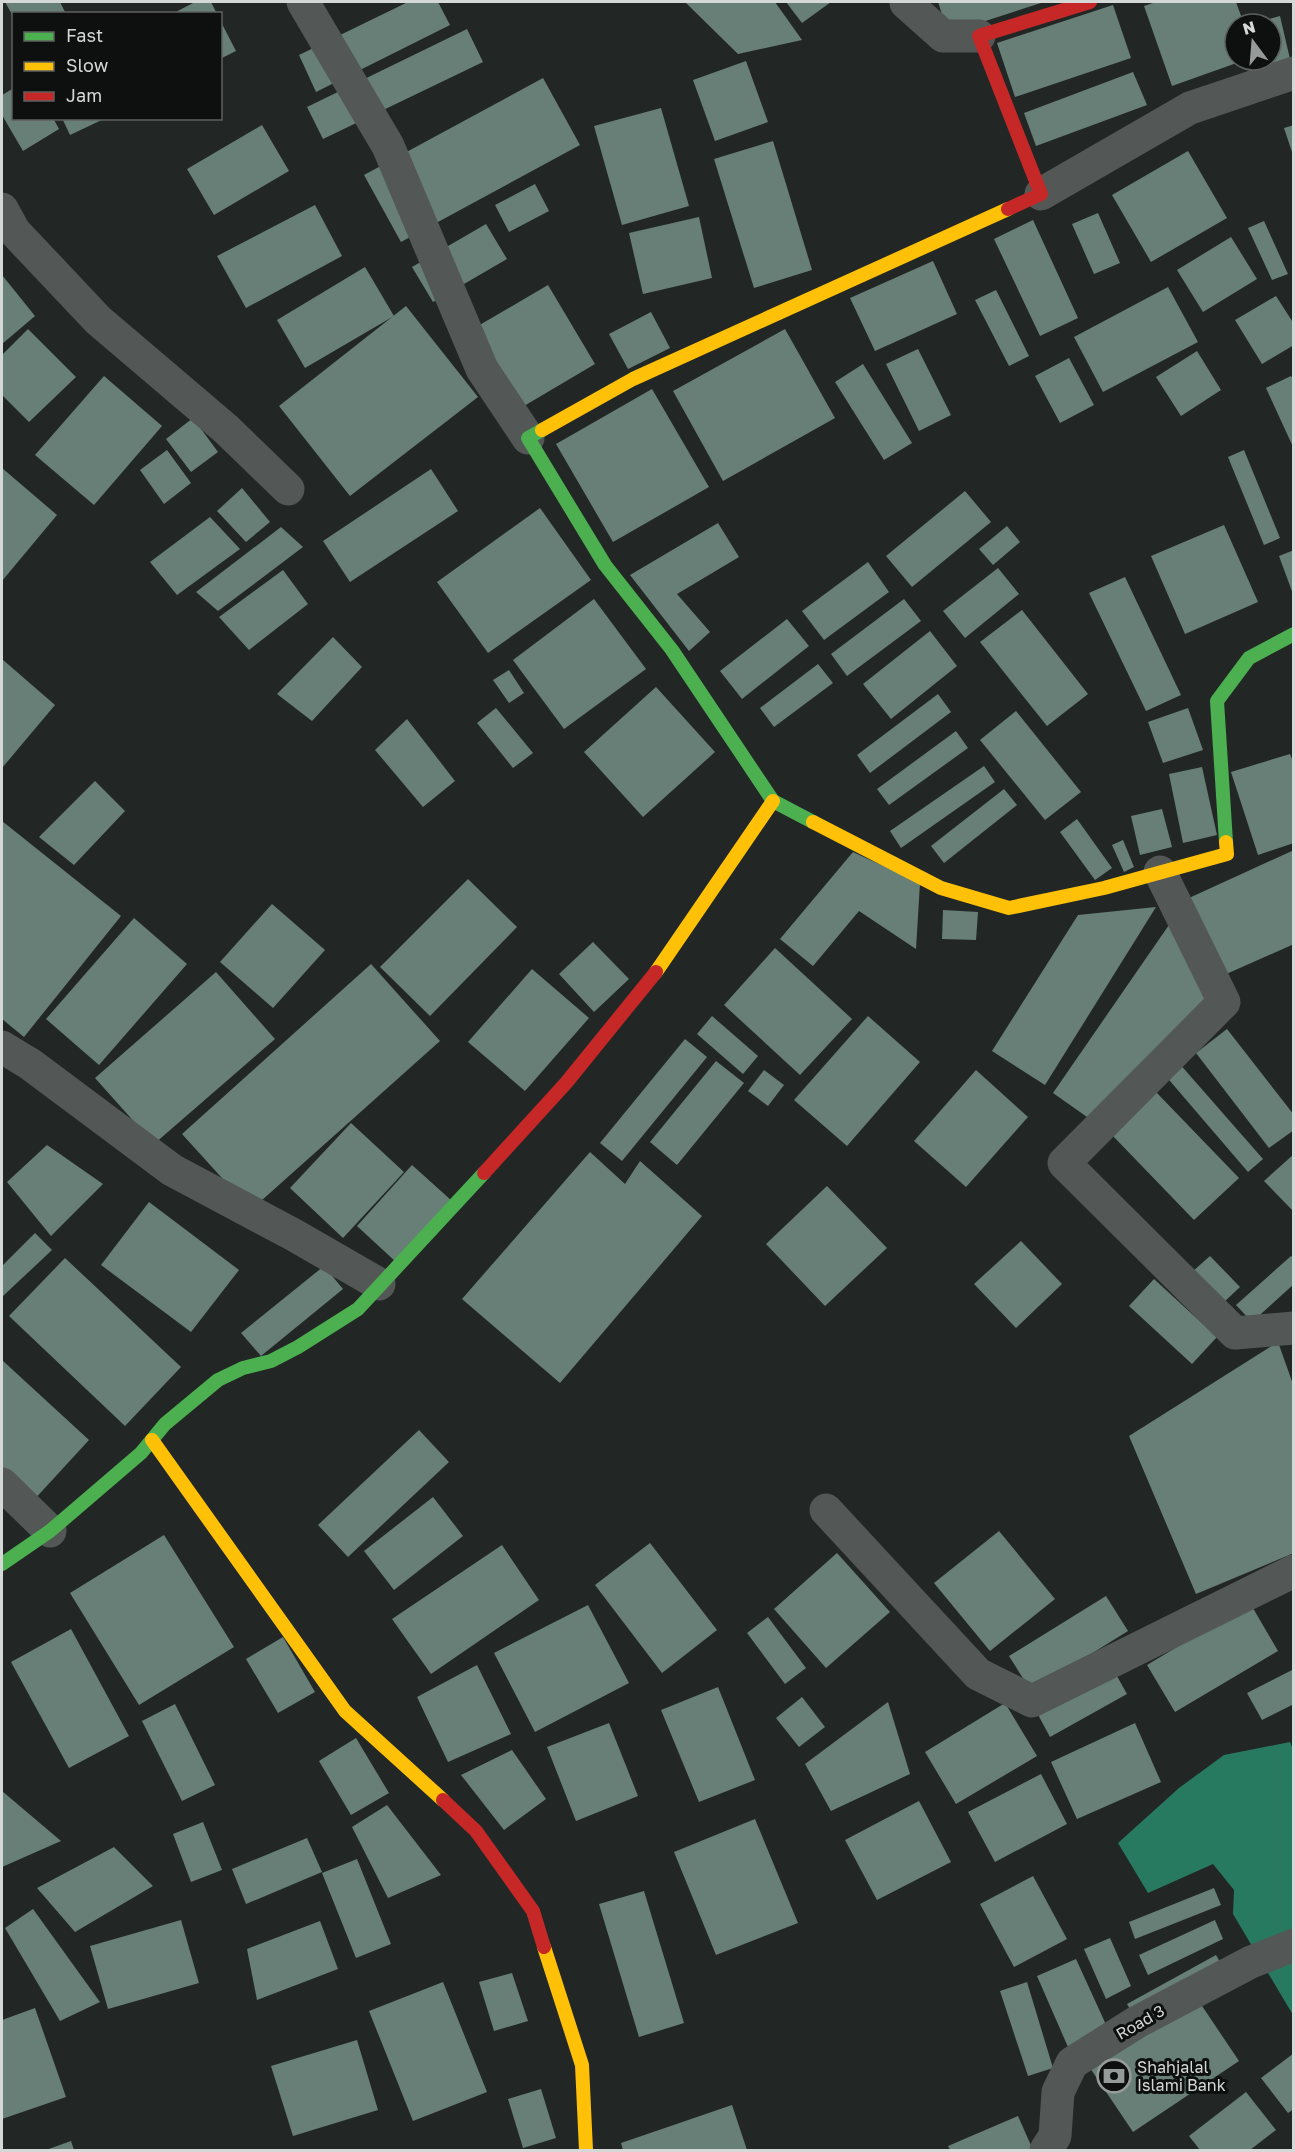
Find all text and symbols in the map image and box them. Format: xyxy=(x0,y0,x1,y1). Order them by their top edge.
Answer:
legend xyxy=(12,12,222,120)
north arrow xyxy=(1223,12,1283,72)
text: N xyxy=(1240,16,1257,39)
text: Fast xyxy=(66,24,103,46)
text: Slow xyxy=(66,54,109,76)
text: Jam xyxy=(66,84,102,106)
street label: Road 3 xyxy=(1112,2000,1168,2044)
place label: Shahjalal Islami Bank xyxy=(1137,2057,1226,2095)
bank icon: Shahjalal Islami Bank xyxy=(1096,2058,1132,2094)

